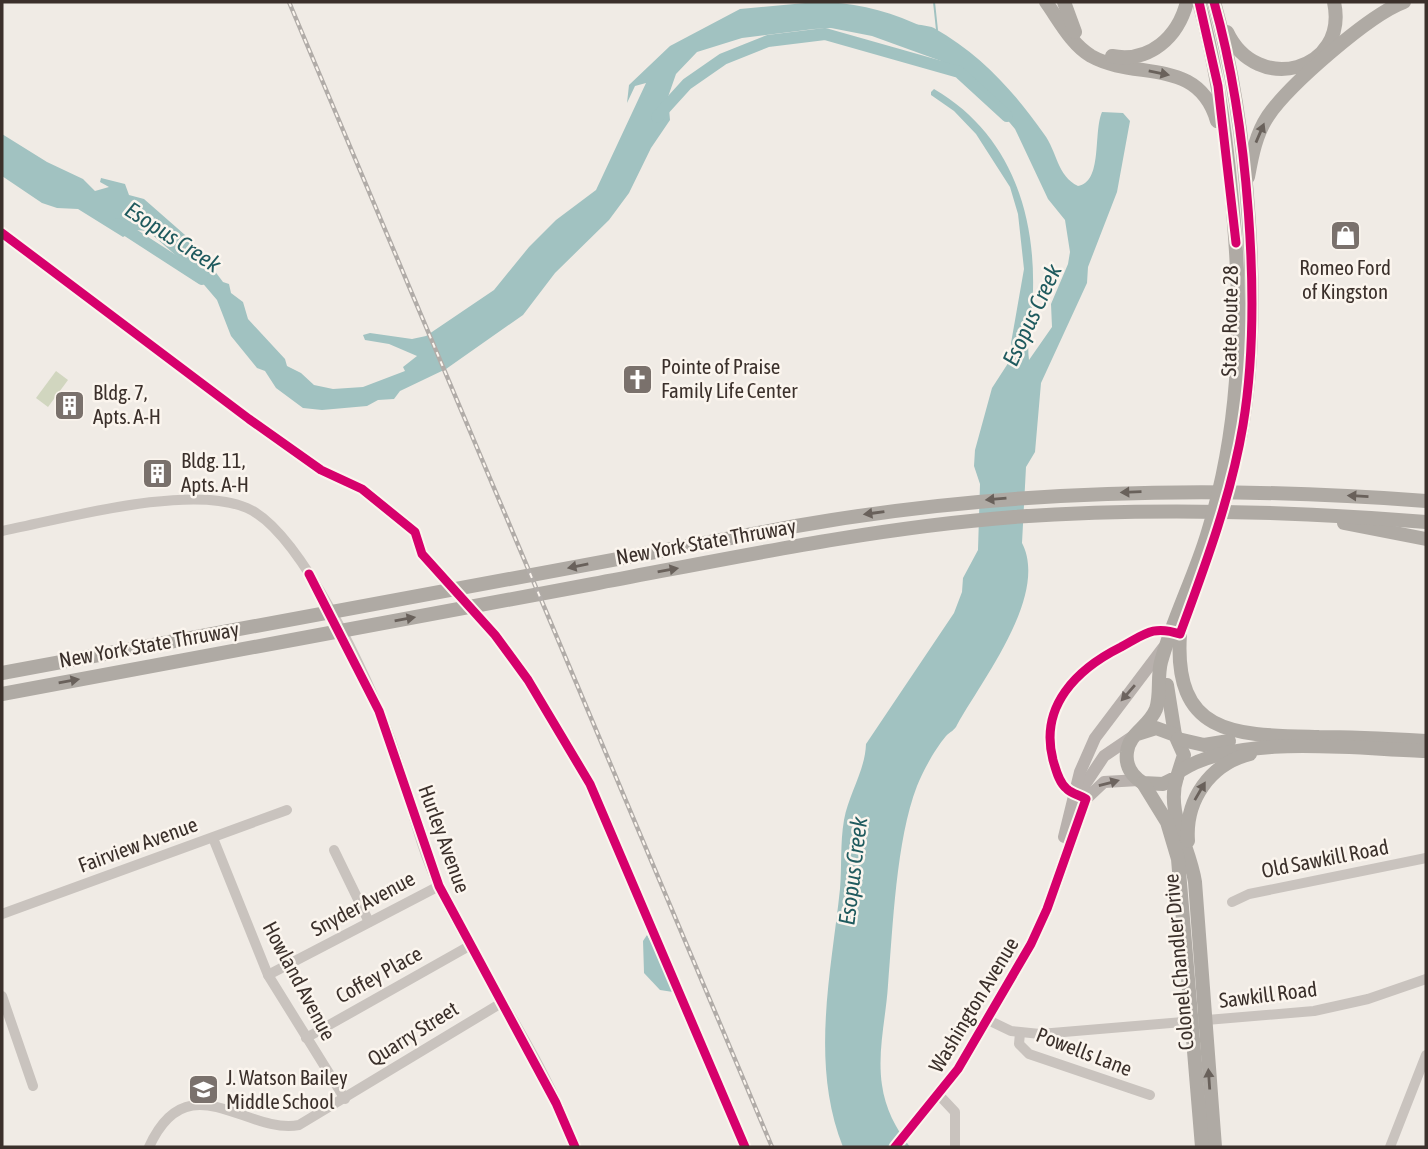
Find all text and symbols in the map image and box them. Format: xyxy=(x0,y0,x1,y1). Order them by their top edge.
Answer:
one-way arrow xyxy=(1148,67,1170,78)
one-way arrow xyxy=(1255,122,1266,143)
water label: Esopus Creek xyxy=(120,196,227,278)
shop icon: Romeo Ford of Kingston xyxy=(1328,219,1362,253)
place label: Romeo Ford of Kingston xyxy=(1299,255,1391,303)
water label: Esopus Creek xyxy=(997,259,1067,370)
street label: State Route 28 xyxy=(1216,265,1242,377)
place label: Pointe of Praise Family Life Center xyxy=(661,354,798,402)
church icon: Pointe of Praise Family Life Center xyxy=(621,362,655,396)
place label: Bldg. 7, Apts. A-H xyxy=(93,380,161,428)
building icon: Bldg. 7, Apts. A-H xyxy=(53,388,87,422)
place label: Bldg. 11, Apts. A-H xyxy=(181,448,249,496)
building icon: Bldg. 11, Apts. A-H xyxy=(141,456,175,490)
one-way arrow xyxy=(1120,486,1142,497)
one-way arrow xyxy=(1347,490,1369,501)
one-way arrow xyxy=(984,494,1006,505)
one-way arrow xyxy=(863,508,885,519)
street label: New York State Thruway xyxy=(614,513,798,569)
one-way arrow xyxy=(567,561,589,572)
one-way arrow xyxy=(657,565,679,576)
one-way arrow xyxy=(394,613,416,624)
street label: New York State Thruway xyxy=(57,616,241,672)
one-way arrow xyxy=(58,676,80,687)
one-way arrow xyxy=(1121,685,1136,702)
one-way arrow xyxy=(1099,777,1121,788)
one-way arrow xyxy=(1194,781,1207,800)
street label: Hurley Avenue xyxy=(414,782,476,896)
street label: Fairview Avenue xyxy=(75,811,201,877)
water label: Esopus Creek xyxy=(833,814,873,927)
street label: Old Sawkill Road xyxy=(1259,834,1390,882)
street label: Snyder Avenue xyxy=(307,866,419,941)
street label: Colonel Chandler Drive xyxy=(1158,873,1198,1051)
street label: Howland Avenue xyxy=(259,917,341,1044)
street label: Washington Avenue xyxy=(923,933,1023,1076)
street label: Coffey Place xyxy=(331,941,426,1008)
street label: Sawkill Road xyxy=(1217,976,1318,1012)
street label: Quarry Street xyxy=(363,996,462,1070)
street label: Powells Lane xyxy=(1033,1022,1136,1080)
place label: J. Watson Bailey Middle School xyxy=(226,1065,348,1113)
one-way arrow xyxy=(1204,1068,1215,1090)
school or university icon: J. Watson Bailey Middle School xyxy=(186,1073,220,1107)

